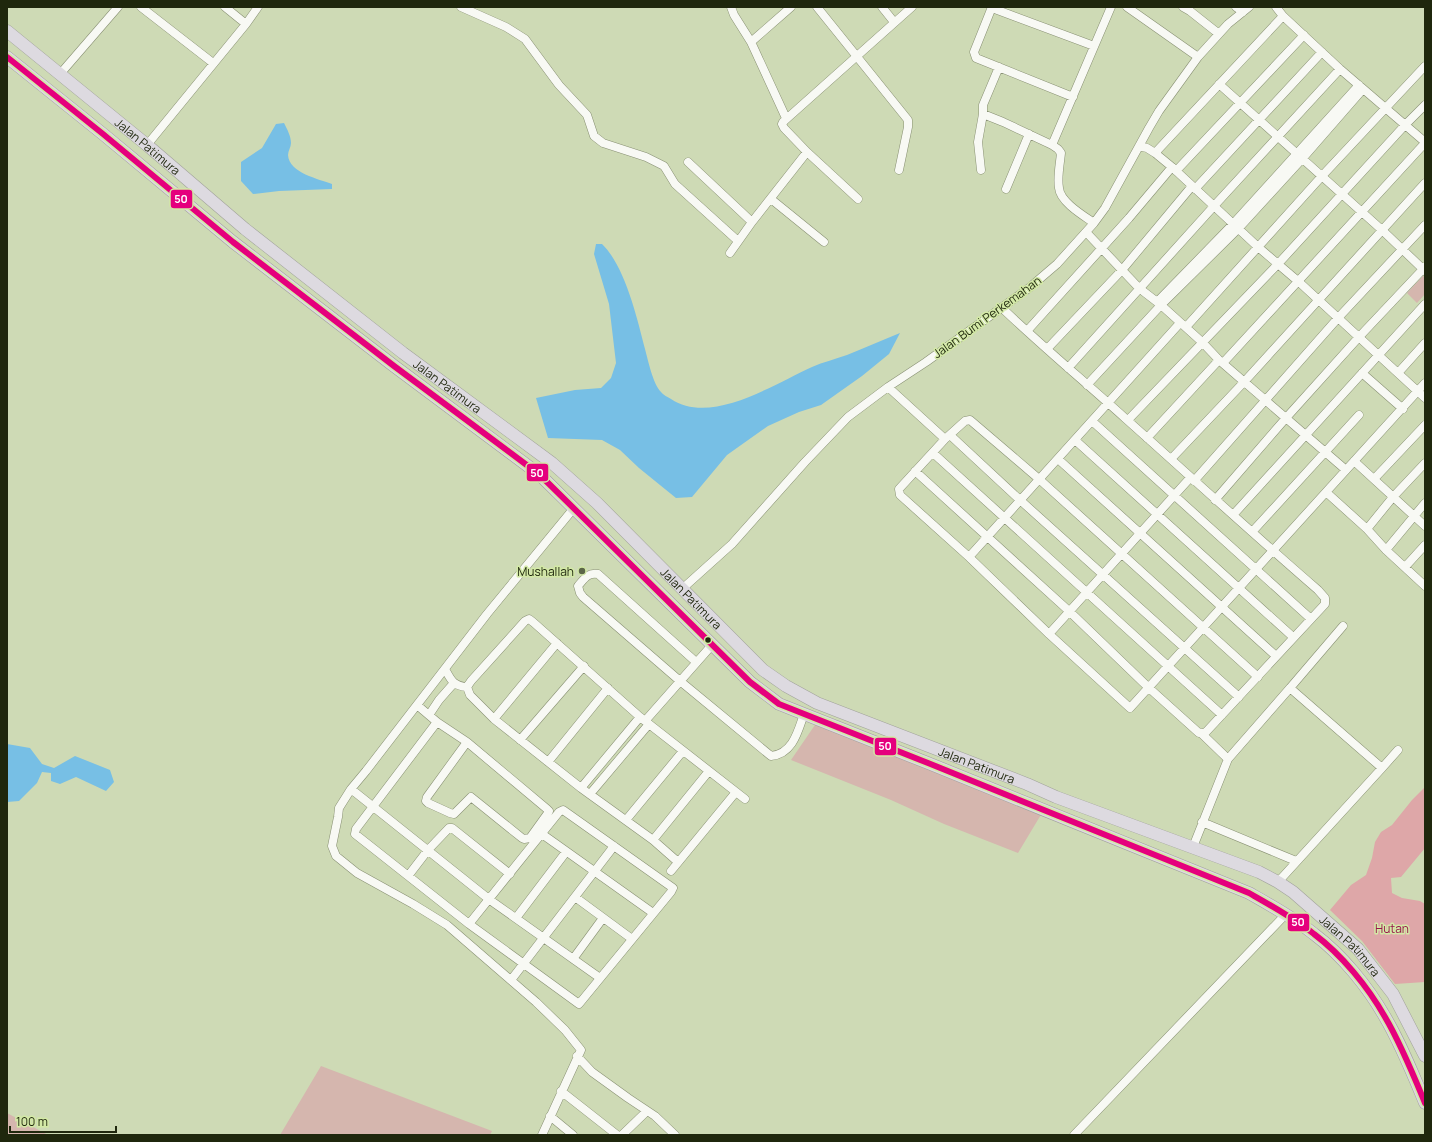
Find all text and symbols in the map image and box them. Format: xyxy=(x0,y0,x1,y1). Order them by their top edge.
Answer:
street label: Jalan Patimura xyxy=(112,114,184,179)
line badge: 50 xyxy=(170,189,193,209)
text: 50 xyxy=(174,191,188,206)
street label: Jalan Bumi Perkemahan xyxy=(929,272,1045,362)
street label: Jalan Patimura xyxy=(410,355,485,417)
line badge: 50 xyxy=(526,463,549,482)
text: 50 xyxy=(530,465,544,480)
place label: Mushallah xyxy=(517,563,574,580)
street label: Jalan Patimura xyxy=(657,564,726,633)
marker: Mushallah xyxy=(577,566,587,576)
unlabelled marker xyxy=(703,635,713,645)
line badge: 50 xyxy=(874,737,897,756)
text: 50 xyxy=(878,738,892,753)
street label: Jalan Patimura xyxy=(936,742,1017,787)
street label: Jalan Patimura xyxy=(1316,911,1385,980)
line badge: 50 xyxy=(1287,913,1310,932)
text: 50 xyxy=(1291,914,1305,929)
park label: Hutan xyxy=(1375,920,1409,937)
scale bar xyxy=(10,1108,116,1134)
text: 100 m xyxy=(16,1113,48,1130)

